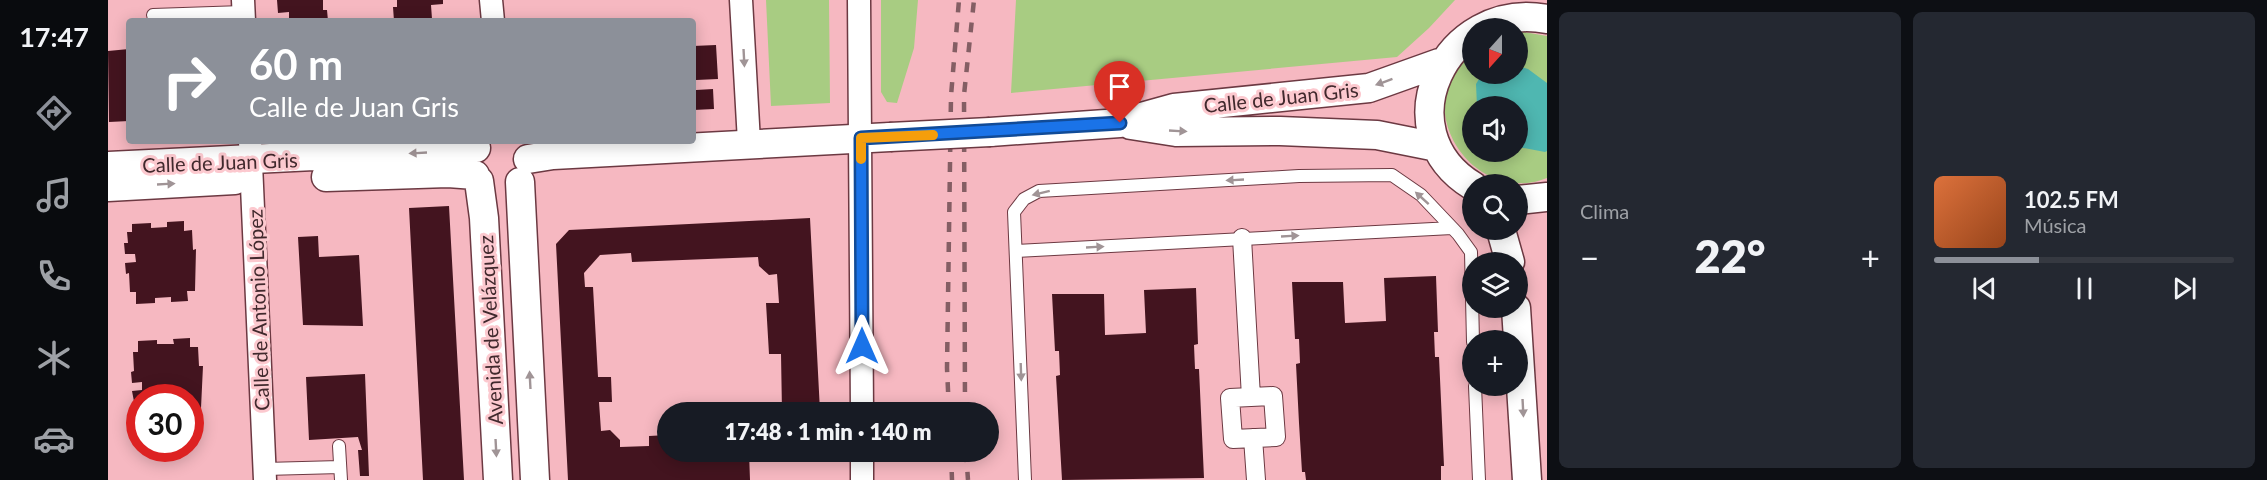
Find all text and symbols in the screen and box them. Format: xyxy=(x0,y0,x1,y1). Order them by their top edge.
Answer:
north arrow xyxy=(1462,18,1528,84)
map controls xyxy=(1462,18,1528,396)
text: 17:47 xyxy=(19,20,89,53)
text: 60 m xyxy=(249,39,343,89)
icon: right xyxy=(150,42,228,120)
one-way arrow xyxy=(739,49,748,68)
pin xyxy=(1094,61,1145,123)
icon: arrive xyxy=(1103,70,1136,103)
street label: Calle de Juan Gris xyxy=(1202,77,1360,117)
one-way arrow xyxy=(1375,78,1393,88)
text: Calle de Juan Gris xyxy=(249,90,459,123)
icon: directions xyxy=(33,92,75,134)
button: sound xyxy=(1462,96,1528,162)
one-way arrow xyxy=(1169,126,1188,135)
street label: Calle de Juan Gris xyxy=(142,147,298,177)
one-way arrow xyxy=(409,148,428,157)
icon: music xyxy=(33,174,75,216)
button: search xyxy=(1462,174,1528,240)
one-way arrow xyxy=(1225,175,1244,184)
one-way arrow xyxy=(157,180,176,189)
text: 102.5 FM xyxy=(2024,186,2119,213)
one-way arrow xyxy=(1032,188,1050,198)
one-way arrow xyxy=(1415,191,1430,205)
text: Clima xyxy=(1580,199,1629,223)
street label: Calle de Antonio López xyxy=(242,209,274,411)
text: Música xyxy=(2024,213,2087,237)
text: 22° xyxy=(1695,229,1765,283)
one-way arrow xyxy=(1280,231,1299,240)
street label: Avenida de Velázquez xyxy=(473,235,507,425)
text: − xyxy=(1580,237,1599,277)
text: + xyxy=(1861,237,1880,277)
one-way arrow xyxy=(1085,242,1104,251)
button: layers xyxy=(1462,252,1528,318)
icon: phone xyxy=(33,255,75,297)
icon: previous xyxy=(1968,272,2001,305)
icon: pause xyxy=(2068,272,2101,305)
icon: next xyxy=(2168,272,2201,305)
position arrow xyxy=(830,314,894,378)
button: + xyxy=(1462,330,1528,396)
icon: climate xyxy=(33,337,75,379)
one-way arrow xyxy=(1016,362,1025,381)
one-way arrow xyxy=(525,370,534,389)
speed limit sign: 30 xyxy=(126,384,204,462)
one-way arrow xyxy=(1518,398,1528,417)
icon: car xyxy=(33,418,75,460)
text: 17:48 · 1 min · 140 m xyxy=(725,418,931,445)
one-way arrow xyxy=(492,439,501,458)

